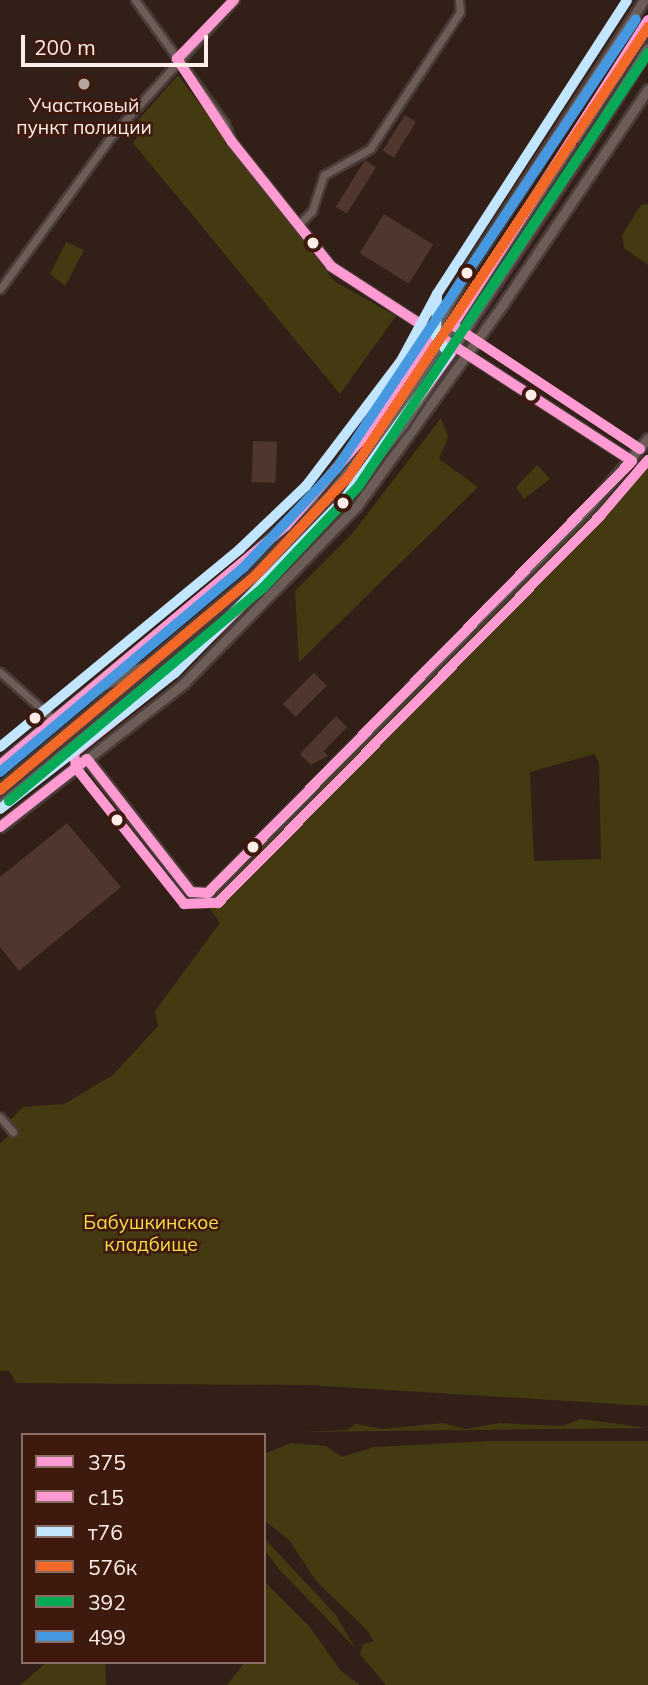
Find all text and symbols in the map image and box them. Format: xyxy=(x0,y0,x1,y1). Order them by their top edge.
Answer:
scale bar xyxy=(24,21,212,65)
text: 200 m xyxy=(34,34,96,60)
marker: Участковый пункт полиции xyxy=(76,76,92,92)
place label: Участковый пункт полиции xyxy=(16,95,152,139)
unlabelled marker xyxy=(306,236,320,250)
unlabelled marker xyxy=(460,266,474,280)
unlabelled marker xyxy=(524,388,538,402)
unlabelled marker xyxy=(336,496,350,510)
unlabelled marker xyxy=(28,711,42,725)
unlabelled marker xyxy=(110,813,124,827)
unlabelled marker xyxy=(246,840,260,854)
park label: Бабушкинское кладбище xyxy=(83,1212,219,1256)
legend xyxy=(21,1433,266,1664)
text: 375 xyxy=(88,1449,126,1475)
text: с15 xyxy=(88,1484,124,1510)
text: т76 xyxy=(88,1519,123,1545)
text: 576к xyxy=(88,1554,137,1580)
text: 392 xyxy=(88,1589,126,1615)
text: 499 xyxy=(88,1624,126,1650)

